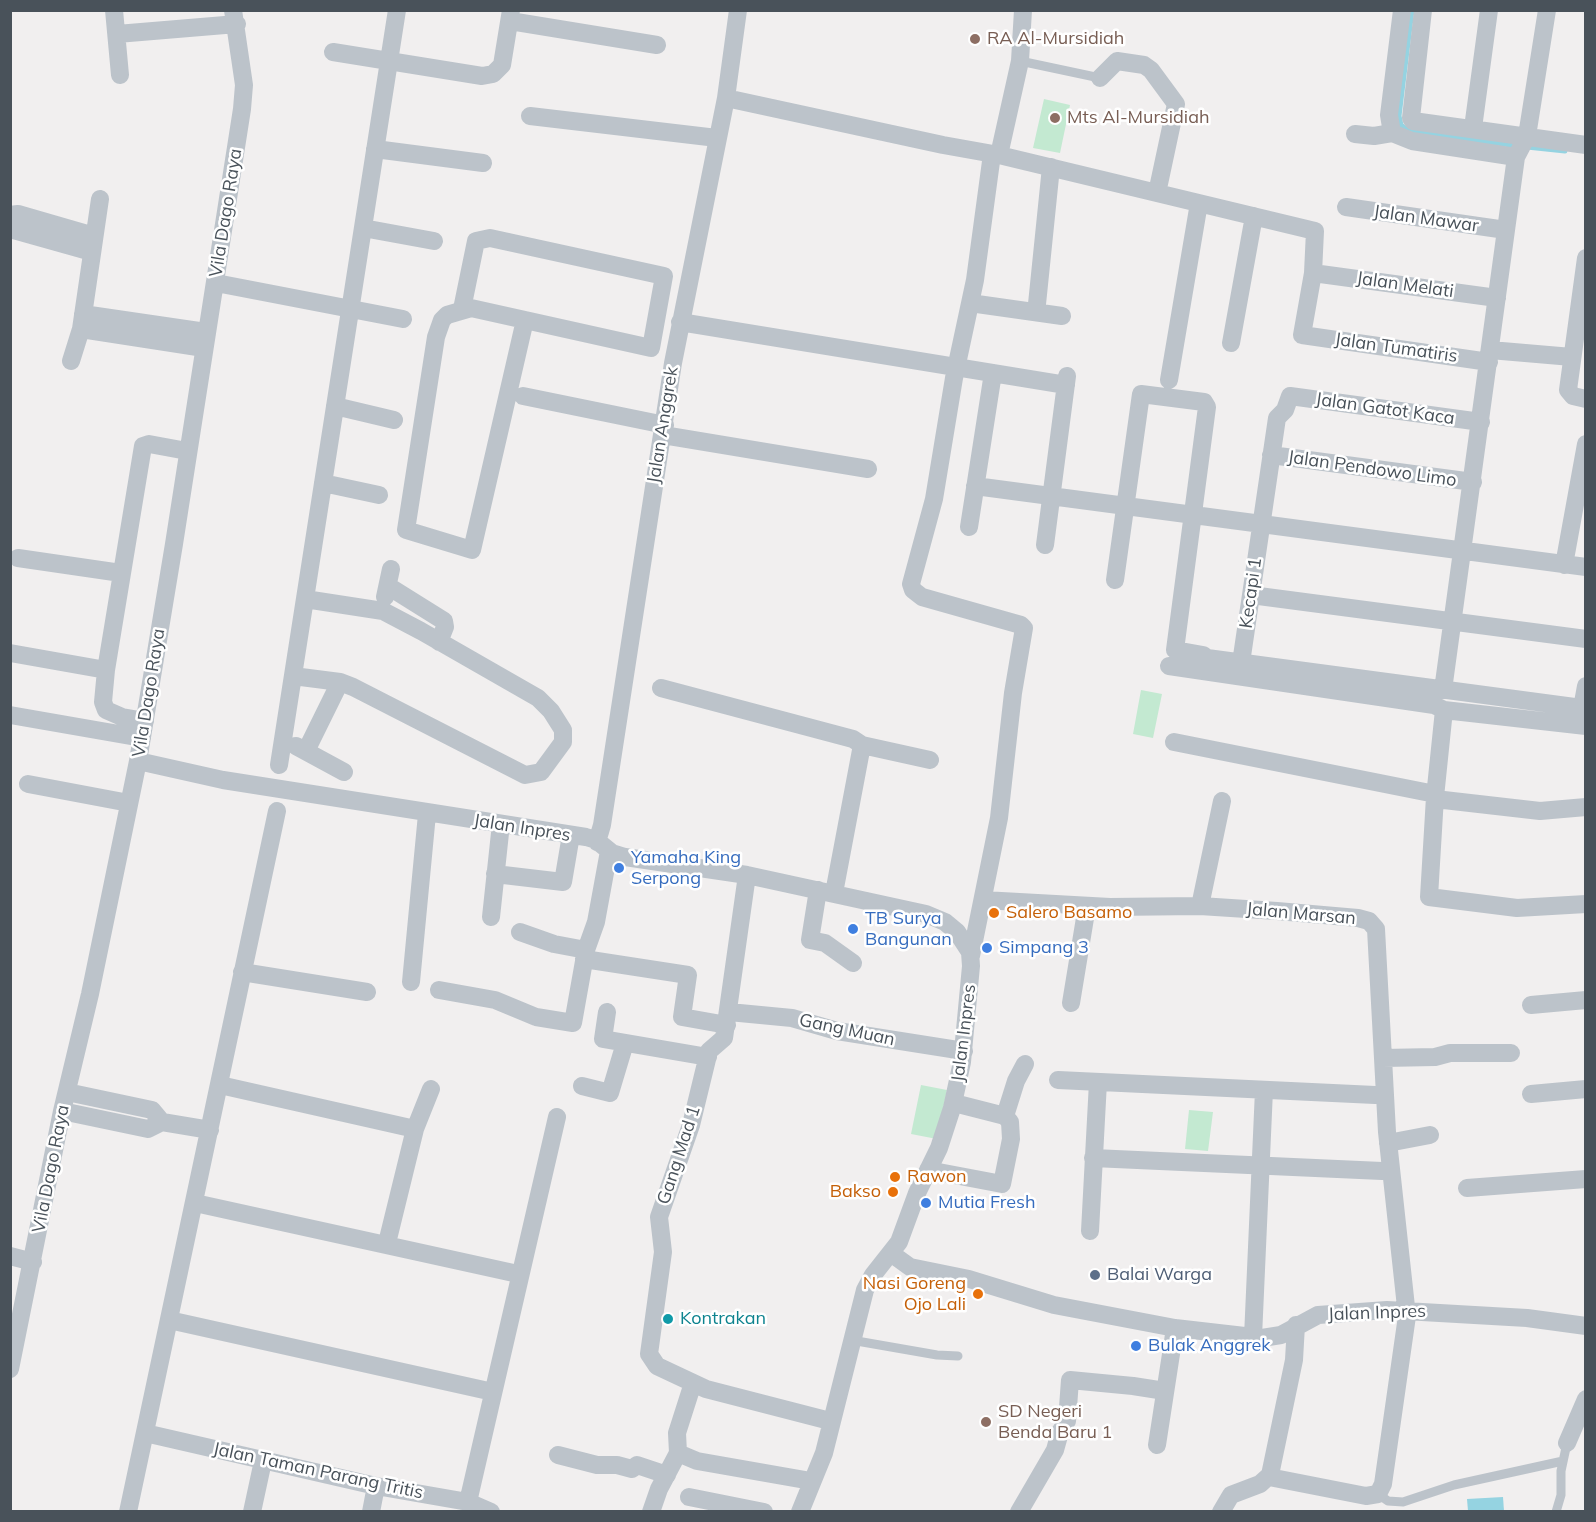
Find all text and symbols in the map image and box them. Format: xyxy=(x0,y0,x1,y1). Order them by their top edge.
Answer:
place label: RA Al-Mursidiah xyxy=(987,28,1124,50)
marker: RA Al-Mursidiah xyxy=(968,32,982,46)
place label: Mts Al-Mursidiah xyxy=(1067,107,1210,129)
marker: Mts Al-Mursidiah xyxy=(1048,111,1062,125)
street label: Vila Dago Raya xyxy=(205,147,247,279)
street label: Jalan Mawar xyxy=(1372,201,1480,237)
street label: Jalan Melati xyxy=(1355,267,1455,303)
street label: Jalan Tumatiris xyxy=(1333,329,1459,367)
street label: Jalan Anggrek xyxy=(643,365,683,485)
street label: Jalan Gatot Kaca xyxy=(1314,389,1456,429)
street label: Jalan Pendowo Limo xyxy=(1286,446,1458,492)
street label: Kecapi 1 xyxy=(1235,556,1267,630)
street label: Vila Dago Raya xyxy=(128,627,170,759)
street label: Jalan Inpres xyxy=(472,810,572,846)
place label: Yamaha King Serpong xyxy=(631,847,741,890)
marker: Yamaha King Serpong xyxy=(612,861,626,875)
street label: Jalan Marsan xyxy=(1245,898,1357,930)
place label: Salero Basamo xyxy=(1006,902,1132,924)
marker: Salero Basamo xyxy=(987,906,1001,920)
place label: TB Surya Bangunan xyxy=(865,908,952,950)
marker: TB Surya Bangunan xyxy=(846,922,860,936)
place label: Simpang 3 xyxy=(999,937,1089,959)
marker: Simpang 3 xyxy=(980,941,994,955)
street label: Jalan Inpres xyxy=(947,983,981,1083)
street label: Gang Muan xyxy=(797,1009,897,1051)
street label: Vila Dago Raya xyxy=(28,1103,74,1235)
street label: Gang Mad 1 xyxy=(653,1103,705,1207)
place label: Rawon xyxy=(907,1166,966,1188)
marker: Rawon xyxy=(888,1170,902,1184)
place label: Bakso xyxy=(830,1181,881,1203)
marker: Bakso xyxy=(886,1185,900,1199)
place label: Mutia Fresh xyxy=(938,1192,1036,1214)
marker: Mutia Fresh xyxy=(919,1196,933,1210)
place label: Balai Warga xyxy=(1107,1264,1212,1286)
marker: Balai Warga xyxy=(1088,1268,1102,1282)
place label: Nasi Goreng Ojo Lali xyxy=(863,1273,966,1316)
marker: Nasi Goreng Ojo Lali xyxy=(971,1287,985,1301)
street label: Jalan Inpres xyxy=(1328,1300,1426,1326)
place label: Kontrakan xyxy=(680,1308,766,1330)
marker: Kontrakan xyxy=(661,1312,675,1326)
place label: Bulak Anggrek xyxy=(1148,1335,1271,1357)
marker: Bulak Anggrek xyxy=(1129,1339,1143,1353)
place label: SD Negeri Benda Baru 1 xyxy=(998,1401,1112,1444)
marker: SD Negeri Benda Baru 1 xyxy=(979,1415,993,1429)
street label: Jalan Taman Parang Tritis xyxy=(211,1438,425,1504)

